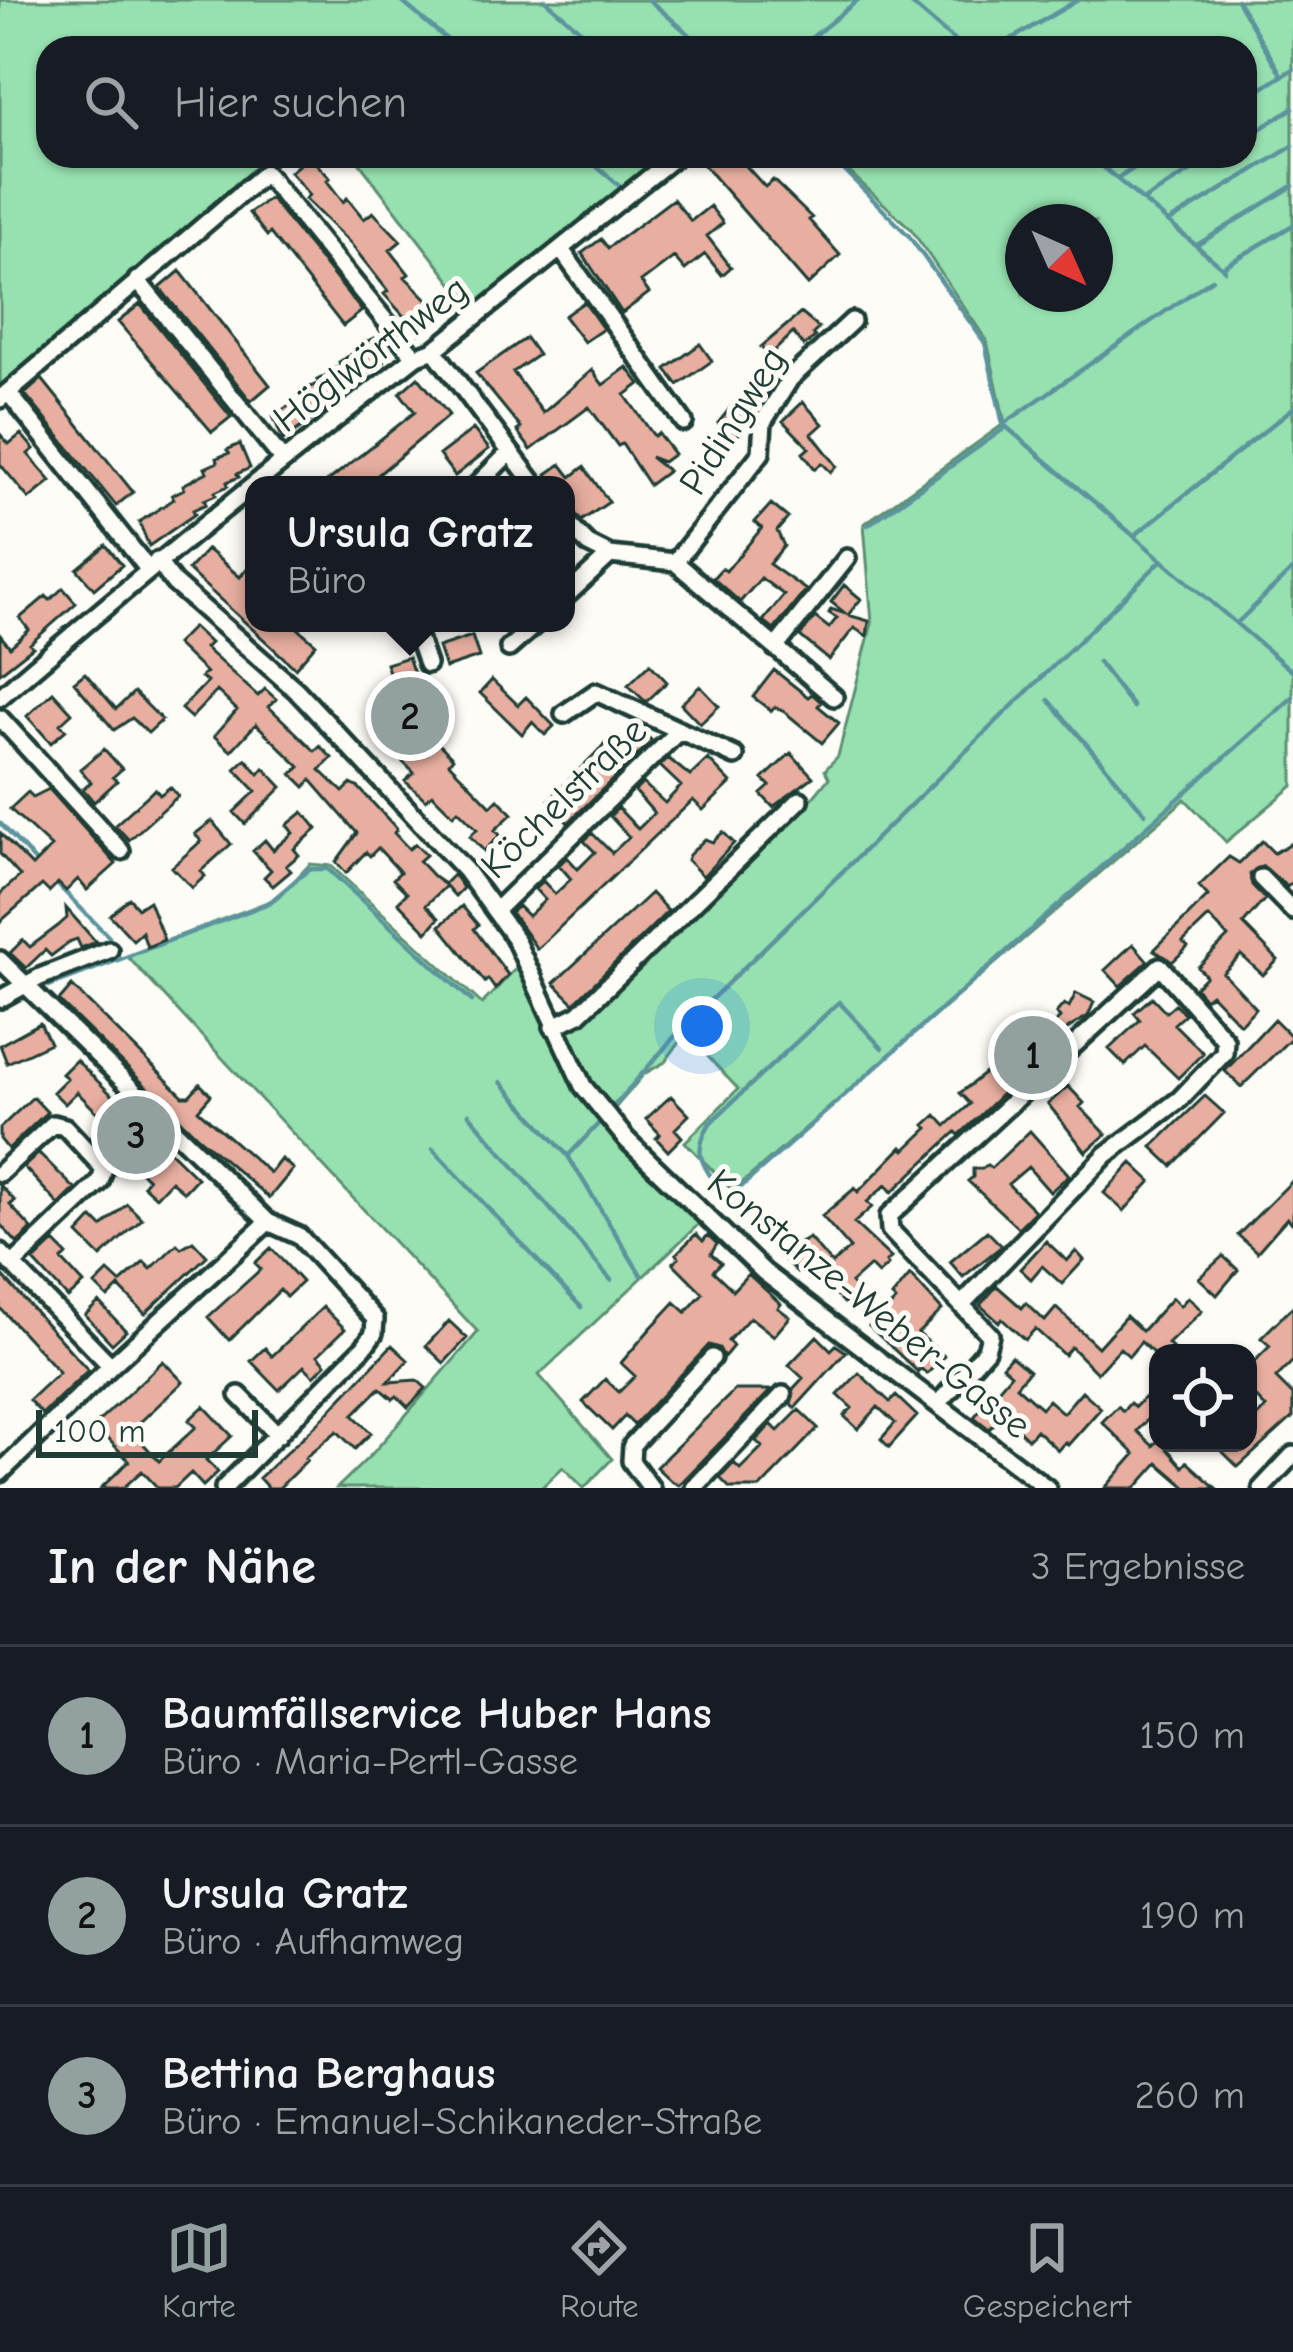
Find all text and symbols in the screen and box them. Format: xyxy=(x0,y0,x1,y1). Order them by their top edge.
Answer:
search box xyxy=(36,36,1257,168)
icon: search xyxy=(78,69,144,135)
text: Hier suchen xyxy=(174,76,407,128)
north arrow xyxy=(1005,204,1113,312)
street label: Höglwörthweg xyxy=(265,266,477,442)
street label: Pidingweg xyxy=(670,339,796,503)
popup xyxy=(245,476,575,632)
text: Ursula Gratz xyxy=(287,506,533,558)
text: Büro xyxy=(287,558,367,603)
pin: 2 xyxy=(371,671,449,761)
street label: Köchelstraße xyxy=(472,708,656,888)
your location xyxy=(672,996,732,1056)
pin: 1 xyxy=(994,1010,1072,1100)
pin: 3 xyxy=(97,1090,175,1180)
street label: Konstanze-Weber-Gasse xyxy=(698,1160,1040,1448)
map controls xyxy=(1149,1344,1257,1452)
button: locate xyxy=(1149,1344,1257,1452)
scale bar xyxy=(36,1404,258,1457)
text: 100 m xyxy=(54,1412,146,1450)
text: In der Nähe xyxy=(48,1537,316,1596)
text: 3 Ergebnisse xyxy=(1031,1544,1245,1589)
text: Baumfällservice Huber Hans xyxy=(162,1687,712,1739)
text: 1 xyxy=(79,1713,95,1758)
text: 150 m xyxy=(1139,1713,1245,1758)
text: Büro · Maria-Pertl-Gasse xyxy=(162,1739,578,1784)
text: Ursula Gratz xyxy=(162,1867,408,1919)
text: 2 xyxy=(77,1893,97,1938)
text: 190 m xyxy=(1140,1893,1245,1938)
text: Büro · Aufhamweg xyxy=(162,1919,464,1964)
text: Bettina Berghaus xyxy=(162,2047,495,2099)
text: 3 xyxy=(77,2073,97,2118)
text: 260 m xyxy=(1134,2073,1245,2118)
text: Büro · Emanuel-Schikaneder-Straße xyxy=(162,2099,762,2144)
tab: Karte xyxy=(162,2215,236,2325)
tab: Route xyxy=(560,2215,639,2325)
tab: Gespeichert xyxy=(963,2215,1131,2325)

